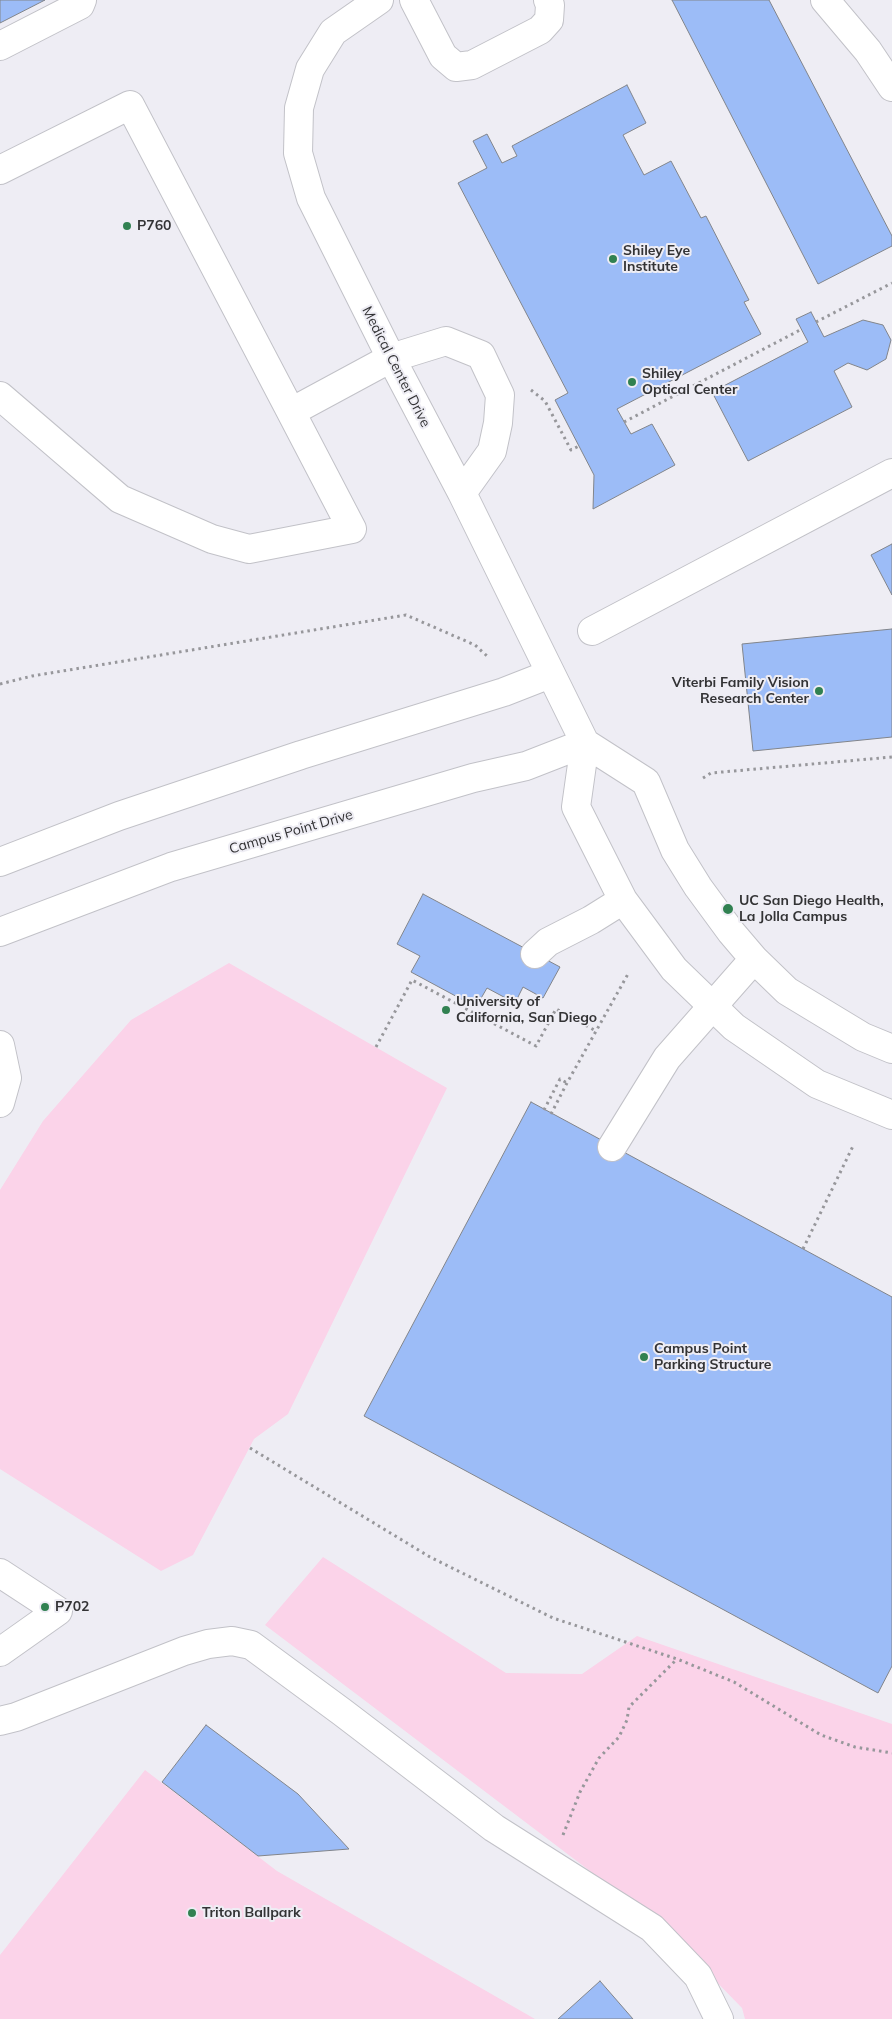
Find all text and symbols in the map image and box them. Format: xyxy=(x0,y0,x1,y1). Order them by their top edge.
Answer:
place label: P760 xyxy=(137,218,172,234)
marker: P760 xyxy=(121,220,133,232)
place label: Shiley Eye Institute xyxy=(623,243,690,276)
marker: Shiley Eye Institute xyxy=(607,253,619,265)
street label: Medical Center Drive xyxy=(358,304,434,430)
place label: Shiley Optical Center xyxy=(642,366,737,398)
marker: Shiley Optical Center xyxy=(626,376,638,388)
place label: Viterbi Family Vision Research Center xyxy=(672,675,809,708)
marker: Viterbi Family Vision Research Center xyxy=(813,685,825,697)
street label: Campus Point Drive xyxy=(227,806,355,858)
place label: UC San Diego Health, La Jolla Campus xyxy=(739,893,884,926)
marker: UC San Diego Health, La Jolla Campus xyxy=(721,902,735,916)
place label: University of California, San Diego xyxy=(456,994,597,1026)
marker: University of California, San Diego xyxy=(440,1004,452,1016)
place label: Campus Point Parking Structure xyxy=(654,1341,771,1374)
marker: Campus Point Parking Structure xyxy=(638,1351,650,1363)
place label: P702 xyxy=(55,1599,90,1615)
marker: P702 xyxy=(39,1601,51,1613)
place label: Triton Ballpark xyxy=(202,1905,301,1921)
marker: Triton Ballpark xyxy=(186,1907,198,1919)

